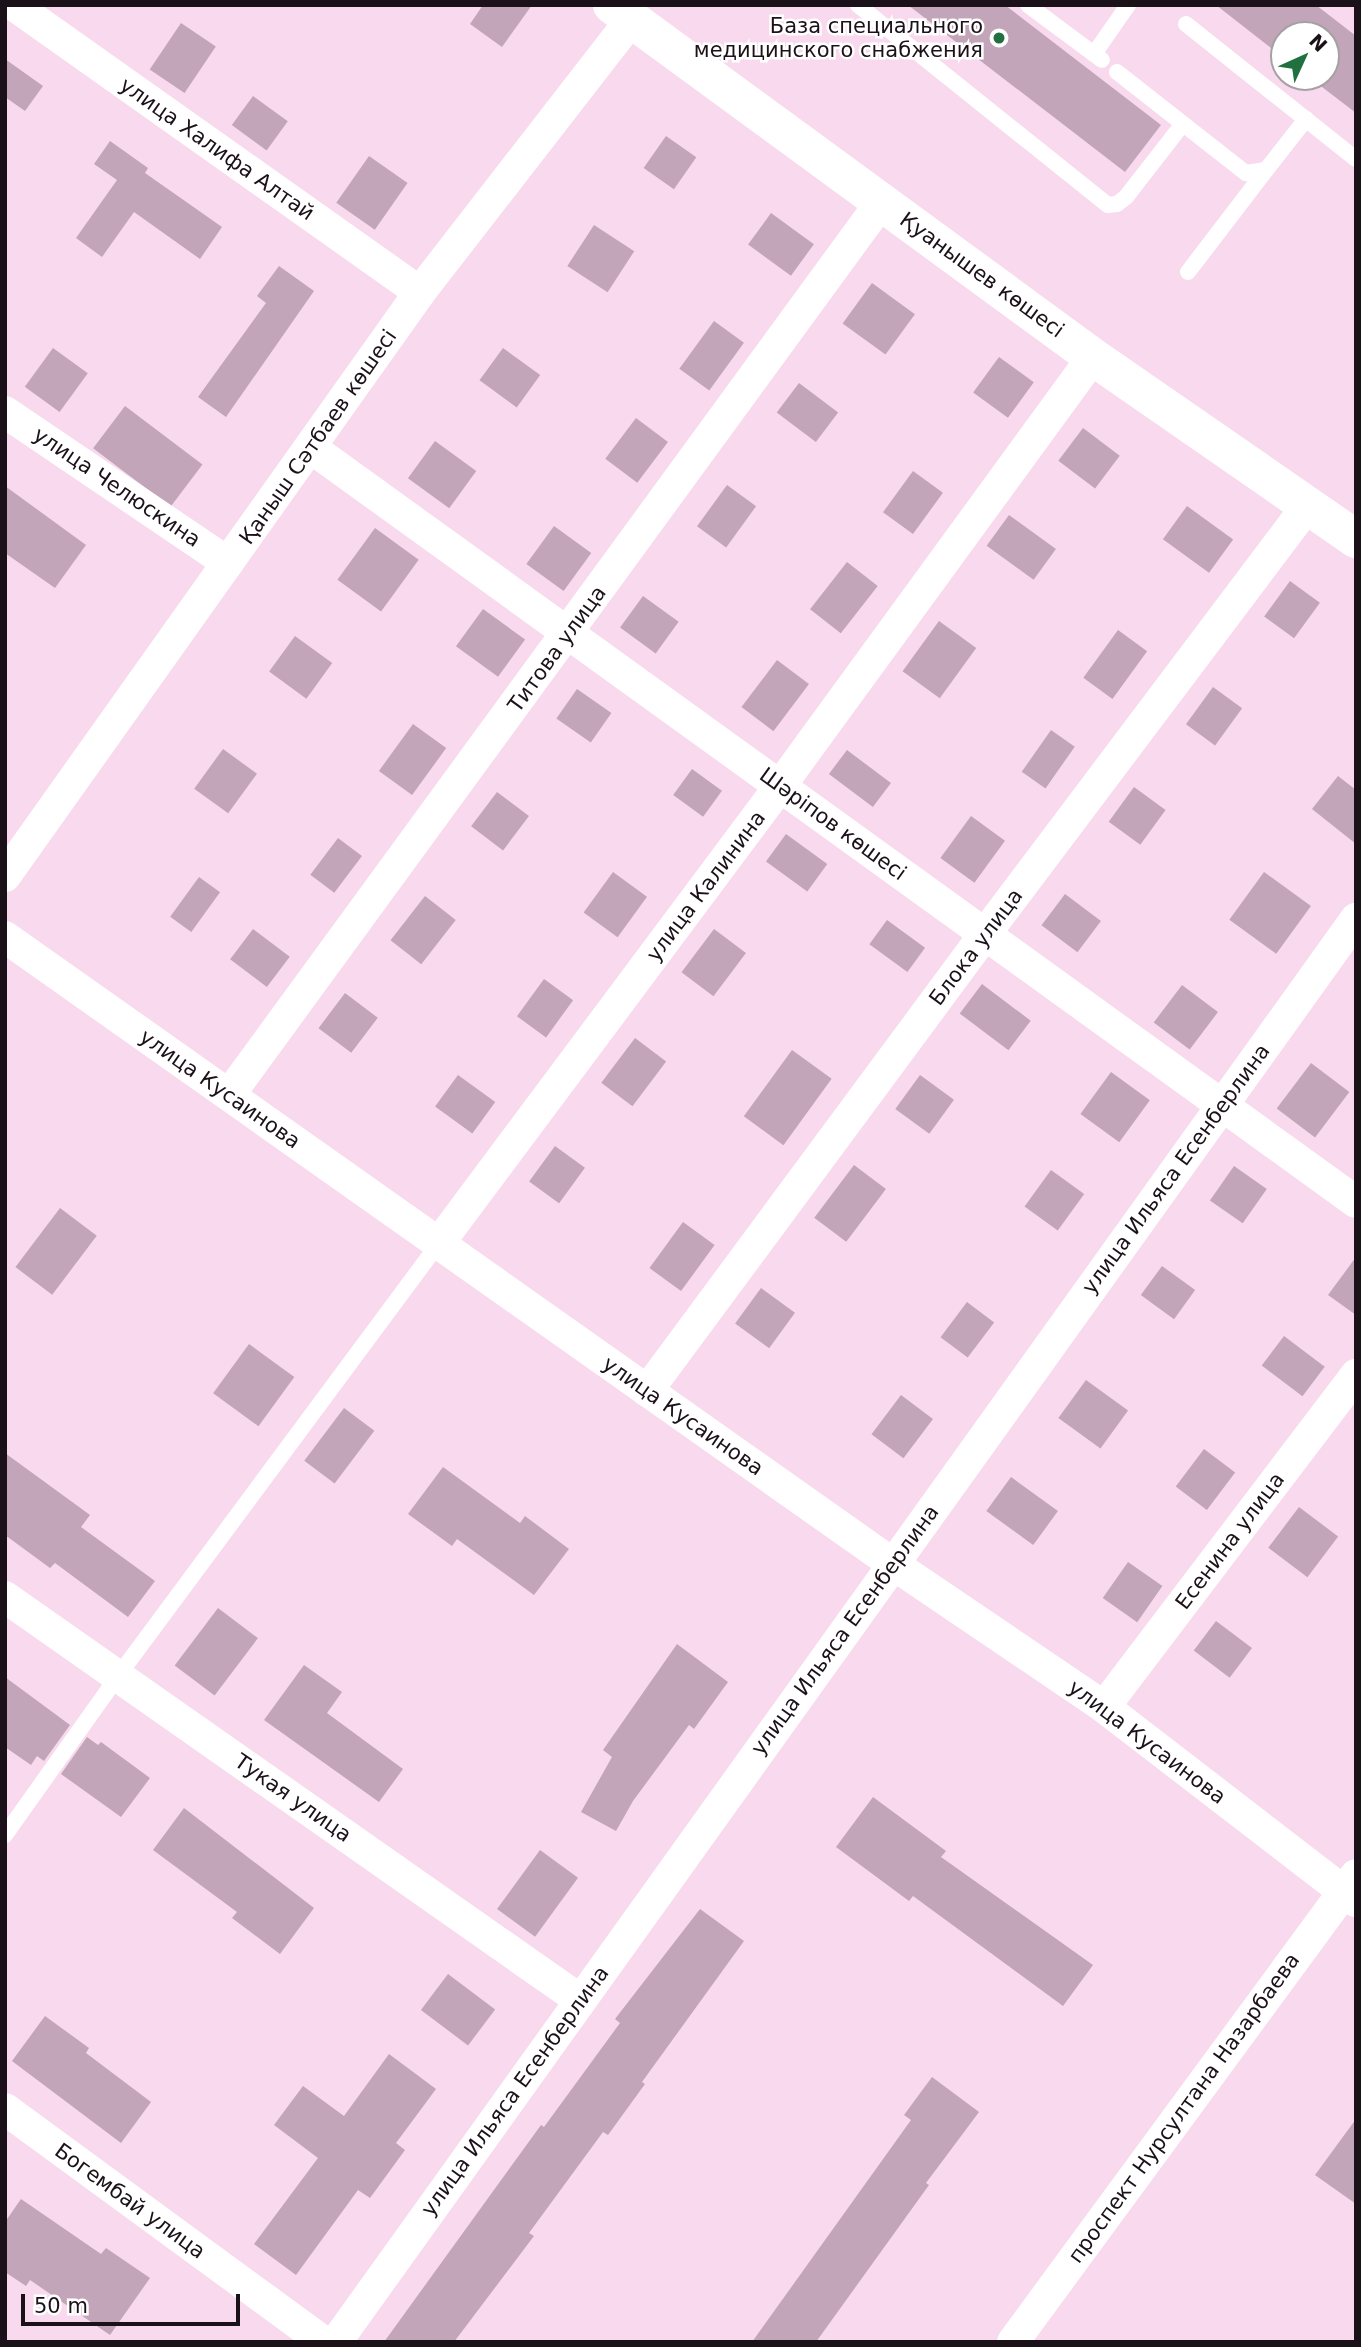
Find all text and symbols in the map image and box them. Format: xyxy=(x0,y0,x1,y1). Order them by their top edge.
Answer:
place label: База специального медицинского снабжения xyxy=(694,13,983,63)
north arrow xyxy=(1270,21,1340,91)
marker: База специального медицинского снабжения xyxy=(989,28,1009,48)
text: N xyxy=(1305,29,1332,56)
street label: улица Халифа Алтай xyxy=(115,72,319,226)
street label: Қуанышев көшесі xyxy=(895,207,1069,343)
street label: Қаныш Сәтбаев көшесі xyxy=(234,325,402,549)
street label: улица Челюскина xyxy=(29,422,205,552)
street label: Титова улица xyxy=(503,581,611,717)
street label: Шәріпов көшесі xyxy=(755,762,911,886)
street label: улица Калинина xyxy=(641,806,771,966)
street label: Блока улица xyxy=(924,884,1028,1010)
street label: улица Кусаинова xyxy=(135,1024,305,1154)
street label: улица Ильяса Есенберлина xyxy=(1077,1039,1275,1299)
street label: улица Кусаинова xyxy=(598,1351,768,1481)
street label: Есенина улица xyxy=(1170,1468,1290,1614)
street label: улица Ильяса Есенберлина xyxy=(746,1500,944,1760)
street label: улица Кусаинова xyxy=(1063,1675,1231,1809)
street label: Тукая улица xyxy=(230,1748,356,1848)
street label: проспект Нурсултана Назарбаева xyxy=(1063,1948,1305,2268)
street label: улица Ильяса Есенберлина xyxy=(416,1961,614,2221)
street label: Богембай улица xyxy=(50,2138,210,2264)
scale bar xyxy=(24,2280,243,2324)
text: 50 m xyxy=(34,2294,88,2318)

